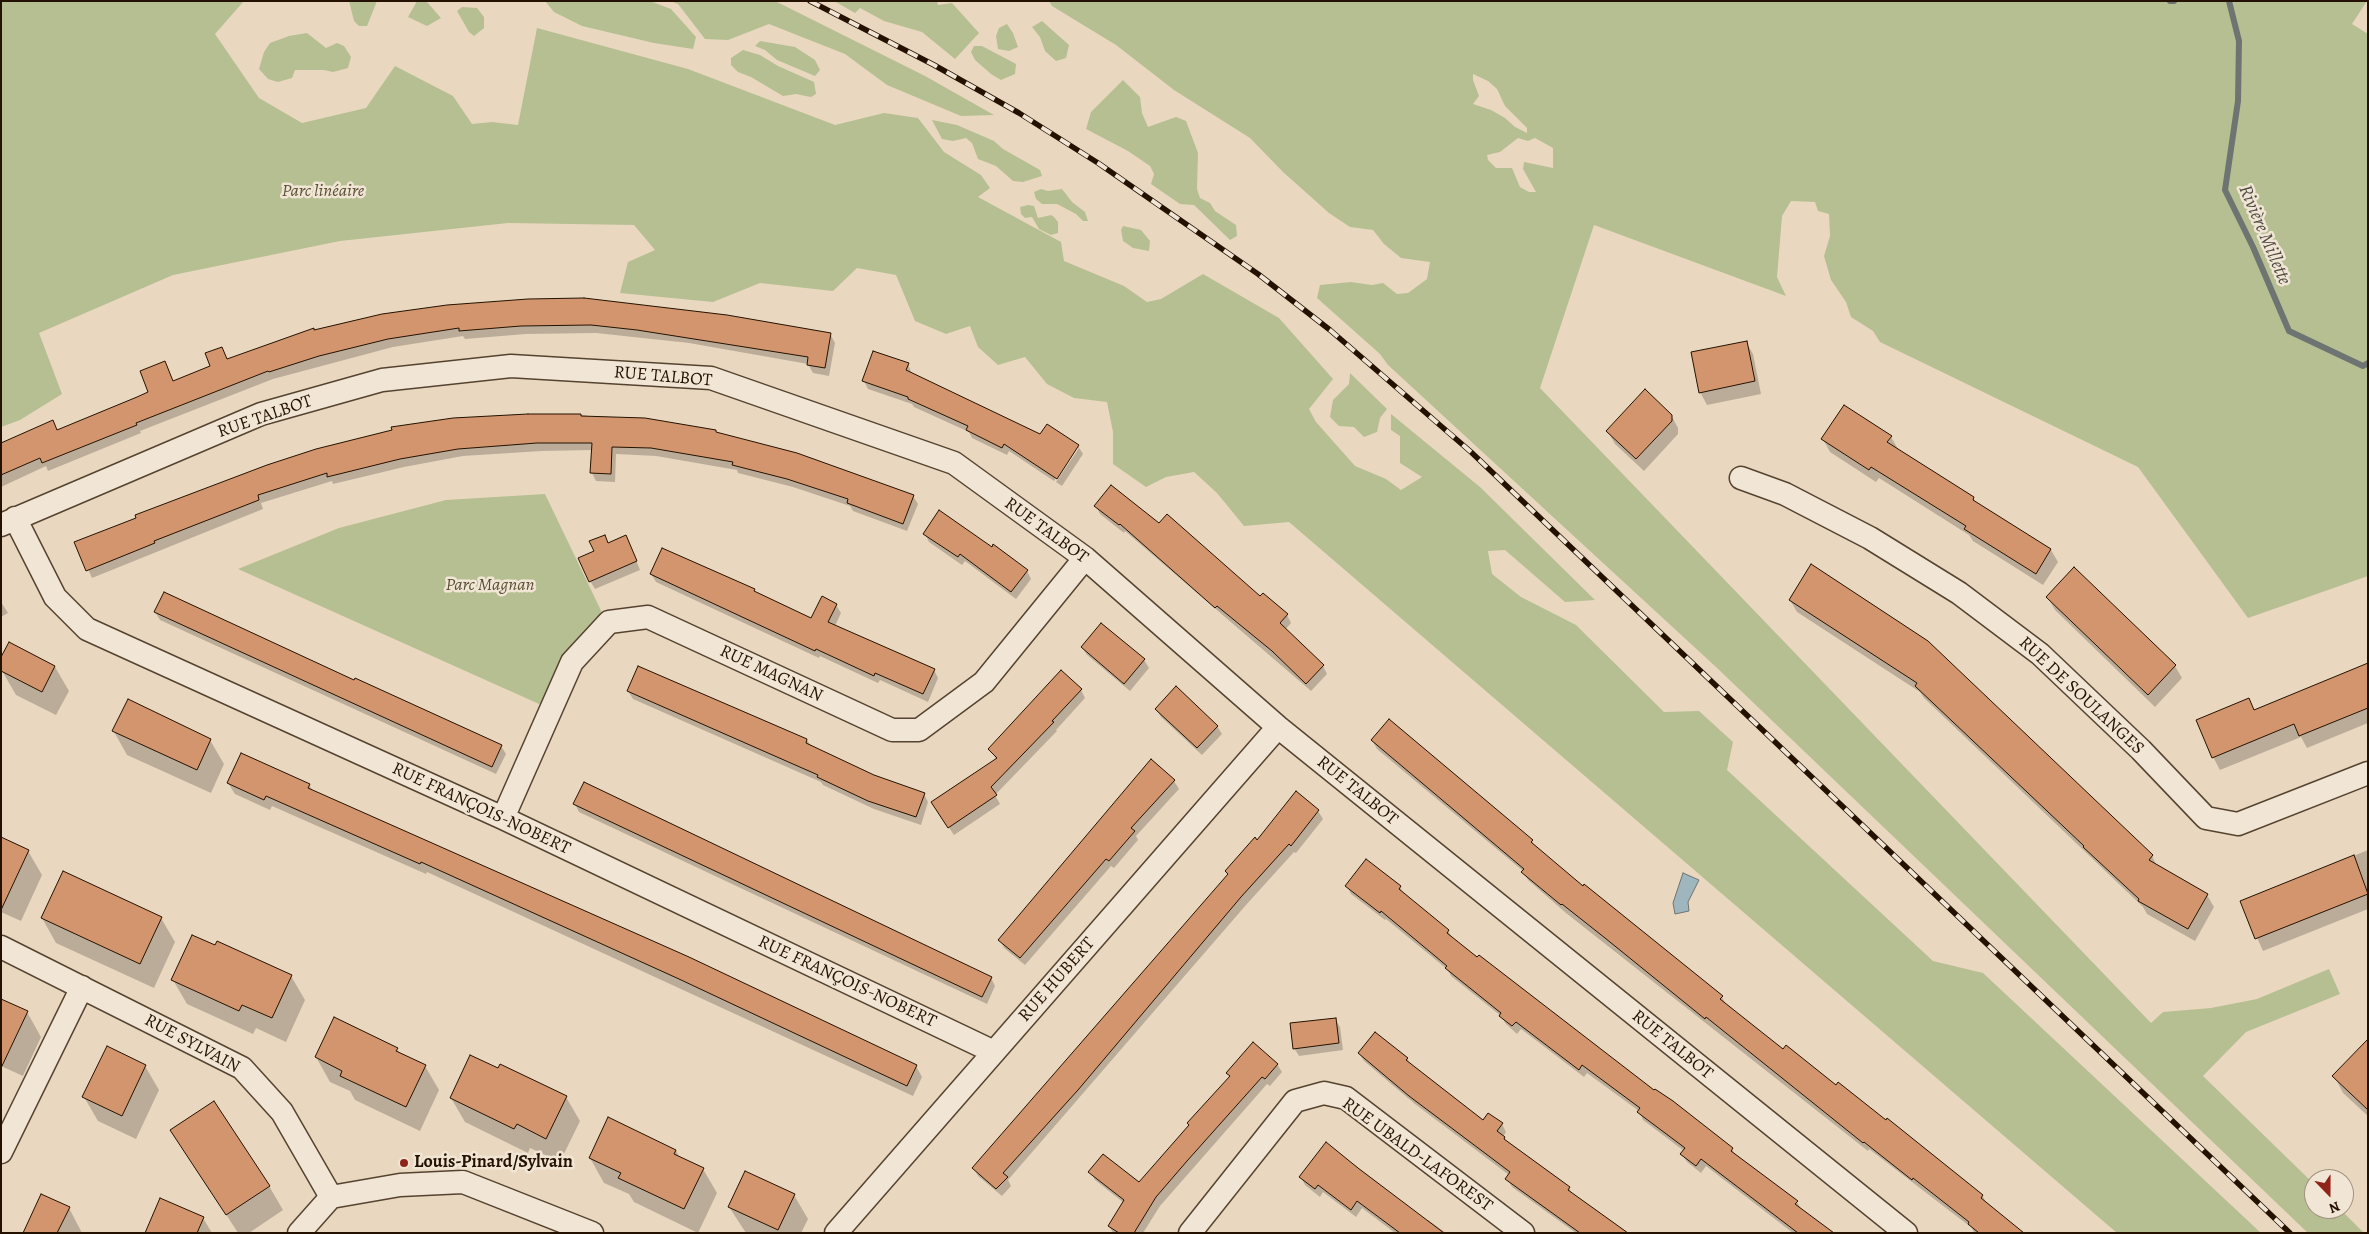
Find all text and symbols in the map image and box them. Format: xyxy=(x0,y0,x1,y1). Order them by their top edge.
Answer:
park label: Parc linéaire xyxy=(282,181,364,203)
water label: Rivière Millette xyxy=(2233,182,2295,288)
street label: RUE TALBOT xyxy=(613,362,713,392)
street label: RUE TALBOT xyxy=(215,391,315,443)
street label: RUE TALBOT xyxy=(1000,493,1092,569)
park label: Parc Magnan xyxy=(446,575,534,597)
street label: RUE DE SOULANGES xyxy=(2014,632,2148,760)
street label: RUE MAGNAN xyxy=(716,641,826,707)
street label: RUE TALBOT xyxy=(1312,752,1402,830)
street label: RUE FRANÇOIS-NOBERT xyxy=(388,758,574,860)
street label: RUE FRANÇOIS-NOBERT xyxy=(754,931,940,1033)
street label: RUE HUBERT xyxy=(1014,933,1100,1027)
street label: RUE TALBOT xyxy=(1627,1006,1717,1084)
street label: RUE SYLVAIN xyxy=(141,1010,243,1078)
street label: RUE UBALD-LAFOREST xyxy=(1337,1093,1497,1217)
place label: Louis-Pinard/Sylvain xyxy=(414,1152,573,1174)
marker: Louis-Pinard/Sylvain xyxy=(398,1157,410,1169)
north arrow xyxy=(2304,1169,2354,1219)
text: N xyxy=(2326,1197,2343,1218)

